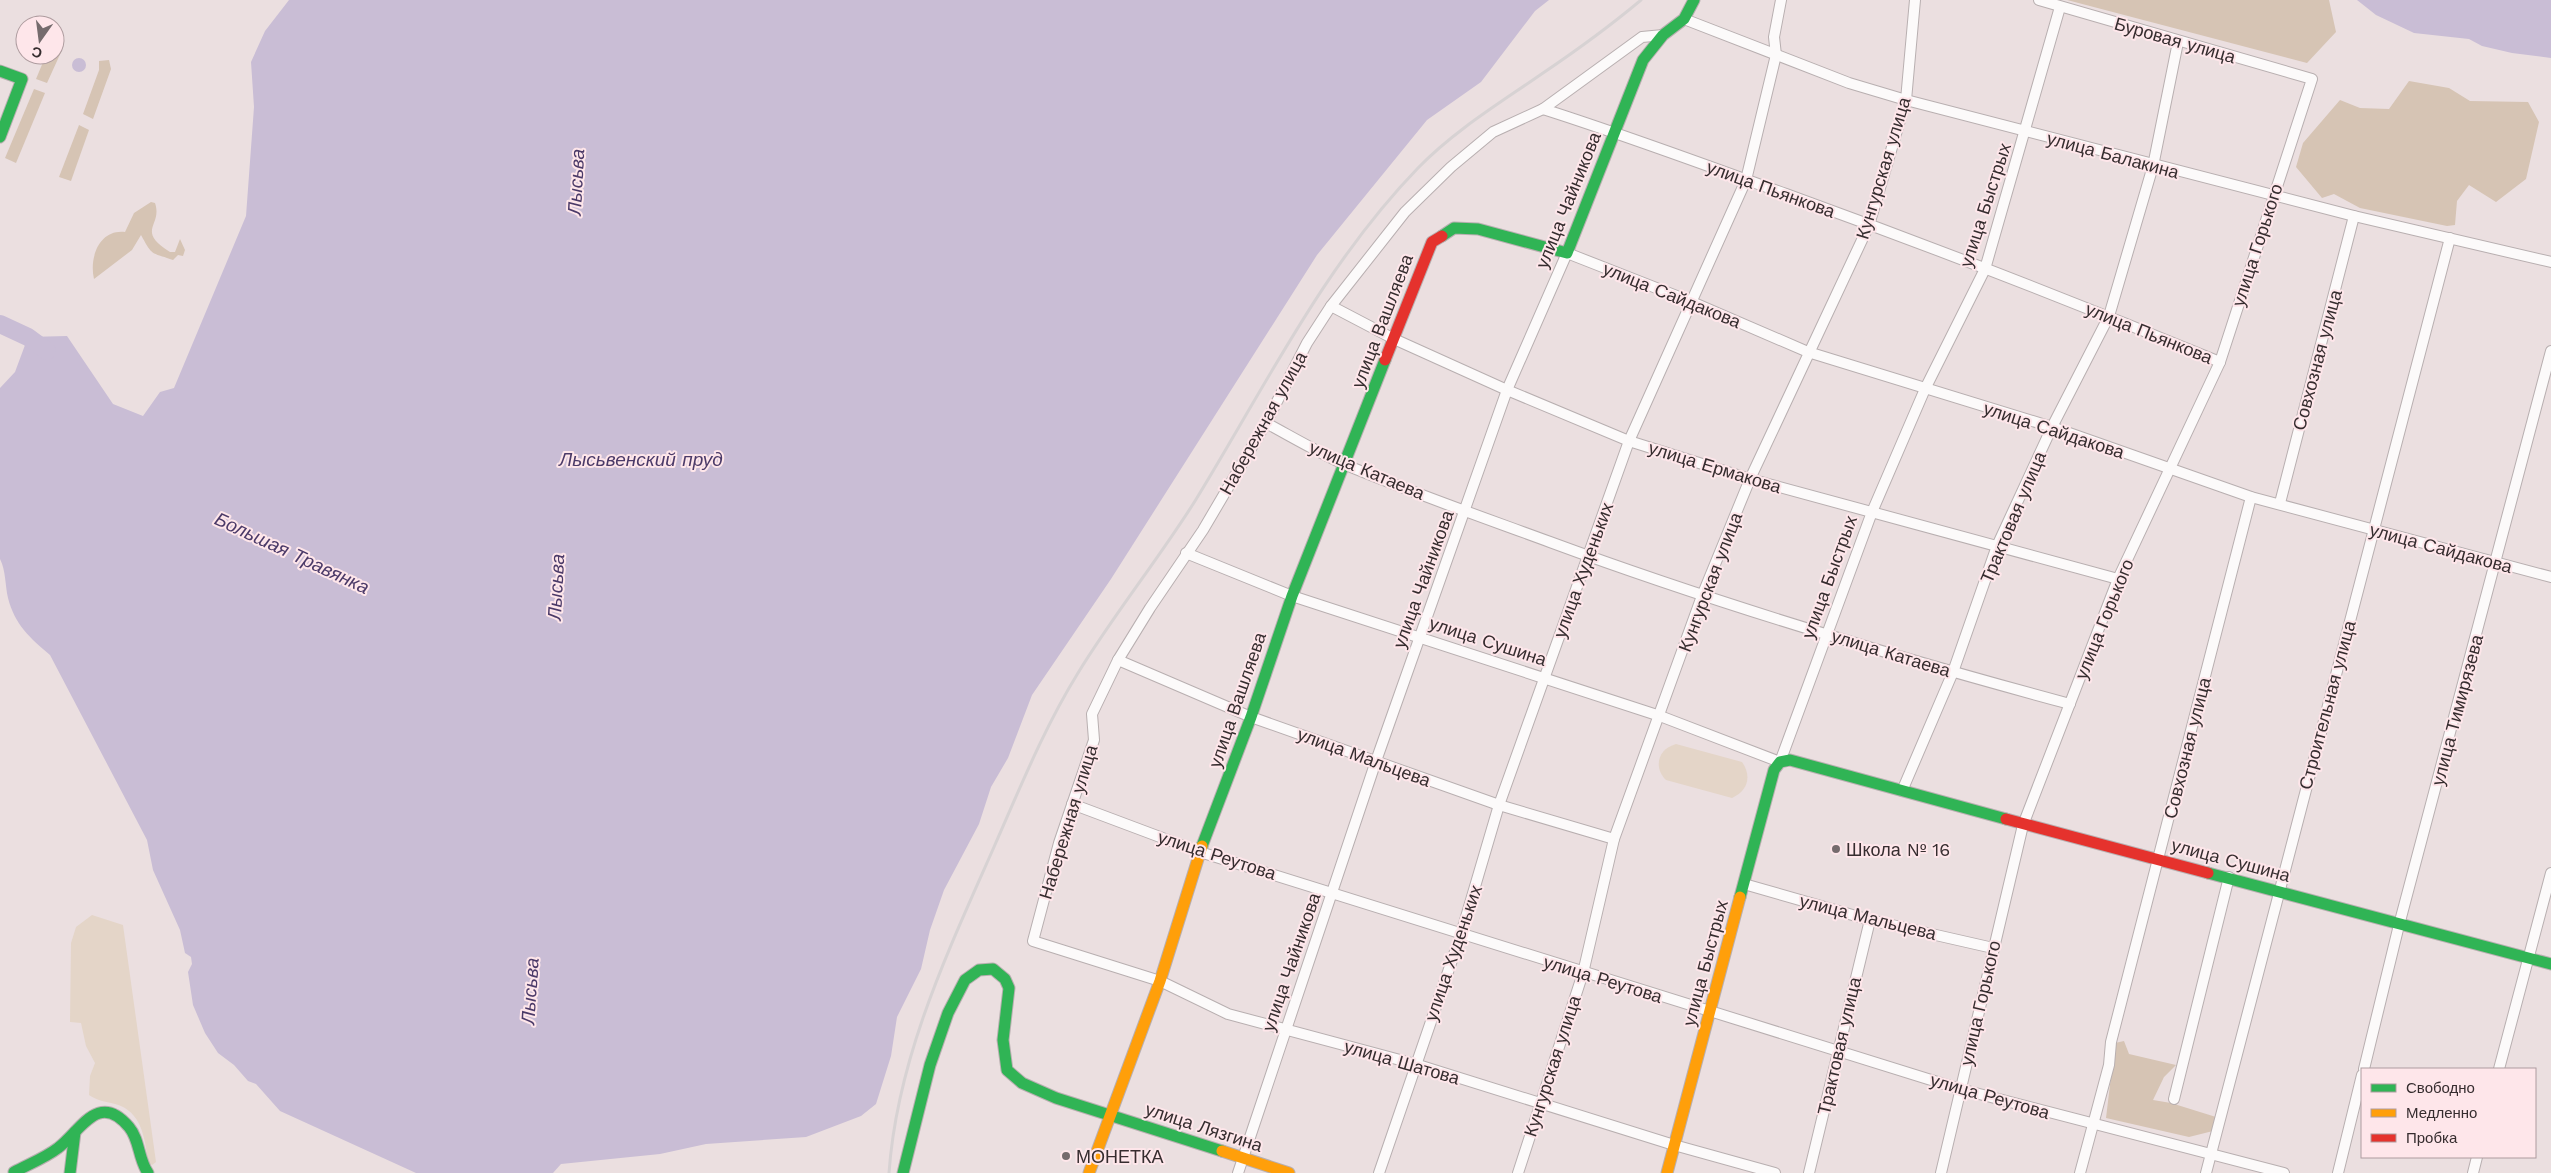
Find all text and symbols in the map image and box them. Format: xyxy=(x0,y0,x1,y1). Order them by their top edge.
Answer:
street label: Буровая улица xyxy=(2112,13,2239,68)
north arrow xyxy=(15,15,65,65)
text: С xyxy=(30,44,44,62)
street label: Кунгурская улица xyxy=(1851,93,1915,242)
street label: улица Балакина xyxy=(2045,127,2182,183)
street label: улица Чайникова xyxy=(1531,128,1605,271)
street label: улица Быстрых xyxy=(1955,140,2015,270)
water label: Лысьва xyxy=(563,148,589,218)
street label: улица Пьянкова xyxy=(1704,156,1839,222)
street label: улица Горького xyxy=(2227,181,2287,309)
street label: улица Вашляева xyxy=(1347,250,1418,391)
street label: улица Сайдакова xyxy=(1600,258,1745,333)
street label: Совхозная улица xyxy=(2288,286,2346,433)
street label: улица Пьянкова xyxy=(2082,298,2216,368)
street label: Набережная улица xyxy=(1215,347,1312,498)
street label: улица Сайдакова xyxy=(1981,397,2128,463)
street label: улица Катаева xyxy=(1306,436,1429,504)
street label: улица Ермакова xyxy=(1646,437,1785,497)
street label: Трактовая улица xyxy=(1976,447,2051,586)
water label: Лысьвенский пруд xyxy=(557,448,723,471)
street label: улица Худеньких xyxy=(1549,499,1617,641)
street label: улица Чайникова xyxy=(1388,506,1458,651)
water label: Большая Травянка xyxy=(211,507,373,599)
street label: Кунгурская улица xyxy=(1674,508,1747,655)
street label: улица Быстрых xyxy=(1797,513,1861,641)
street label: улица Сайдакова xyxy=(2367,519,2516,577)
water label: Лысьва xyxy=(543,553,569,623)
street label: улица Горького xyxy=(2070,556,2138,682)
street label: улица Сушина xyxy=(1427,612,1550,670)
street label: Строительная улица xyxy=(2294,617,2360,792)
street label: улица Катаева xyxy=(1829,625,1954,681)
street label: улица Вашляева xyxy=(1204,629,1270,770)
street label: улица Тимирязева xyxy=(2427,631,2487,788)
street label: Совхозная улица xyxy=(2159,674,2215,821)
street label: улица Мальцева xyxy=(1295,723,1434,791)
street label: Набережная улица xyxy=(1035,741,1102,902)
street label: улица Реутова xyxy=(1155,826,1280,884)
street label: улица Сушина xyxy=(2169,834,2294,886)
place label: Школа № 16 xyxy=(1846,839,1950,860)
marker: Школа № 16 xyxy=(1830,843,1842,855)
street label: улица Худеньких xyxy=(1420,882,1486,1024)
street label: улица Чайникова xyxy=(1257,889,1325,1034)
street label: улица Мальцева xyxy=(1797,890,1940,944)
street label: улица Быстрых xyxy=(1678,898,1732,1028)
street label: улица Горького xyxy=(1955,938,2005,1068)
street label: улица Реутова xyxy=(1541,951,1666,1007)
water label: Лысьва xyxy=(516,957,544,1027)
street label: Трактовая улица xyxy=(1813,974,1865,1117)
street label: Кунгурская улица xyxy=(1519,992,1585,1139)
street label: улица Шатова xyxy=(1342,1035,1463,1089)
legend xyxy=(2361,1068,2536,1158)
street label: улица Реутова xyxy=(1928,1069,2053,1123)
text: Свободно xyxy=(2406,1079,2475,1097)
street label: улица Лязгина xyxy=(1143,1098,1266,1156)
text: Медленно xyxy=(2406,1104,2477,1122)
text: Пробка xyxy=(2406,1129,2458,1147)
place label: МОНЕТКА xyxy=(1076,1146,1164,1167)
marker: МОНЕТКА xyxy=(1060,1150,1072,1162)

